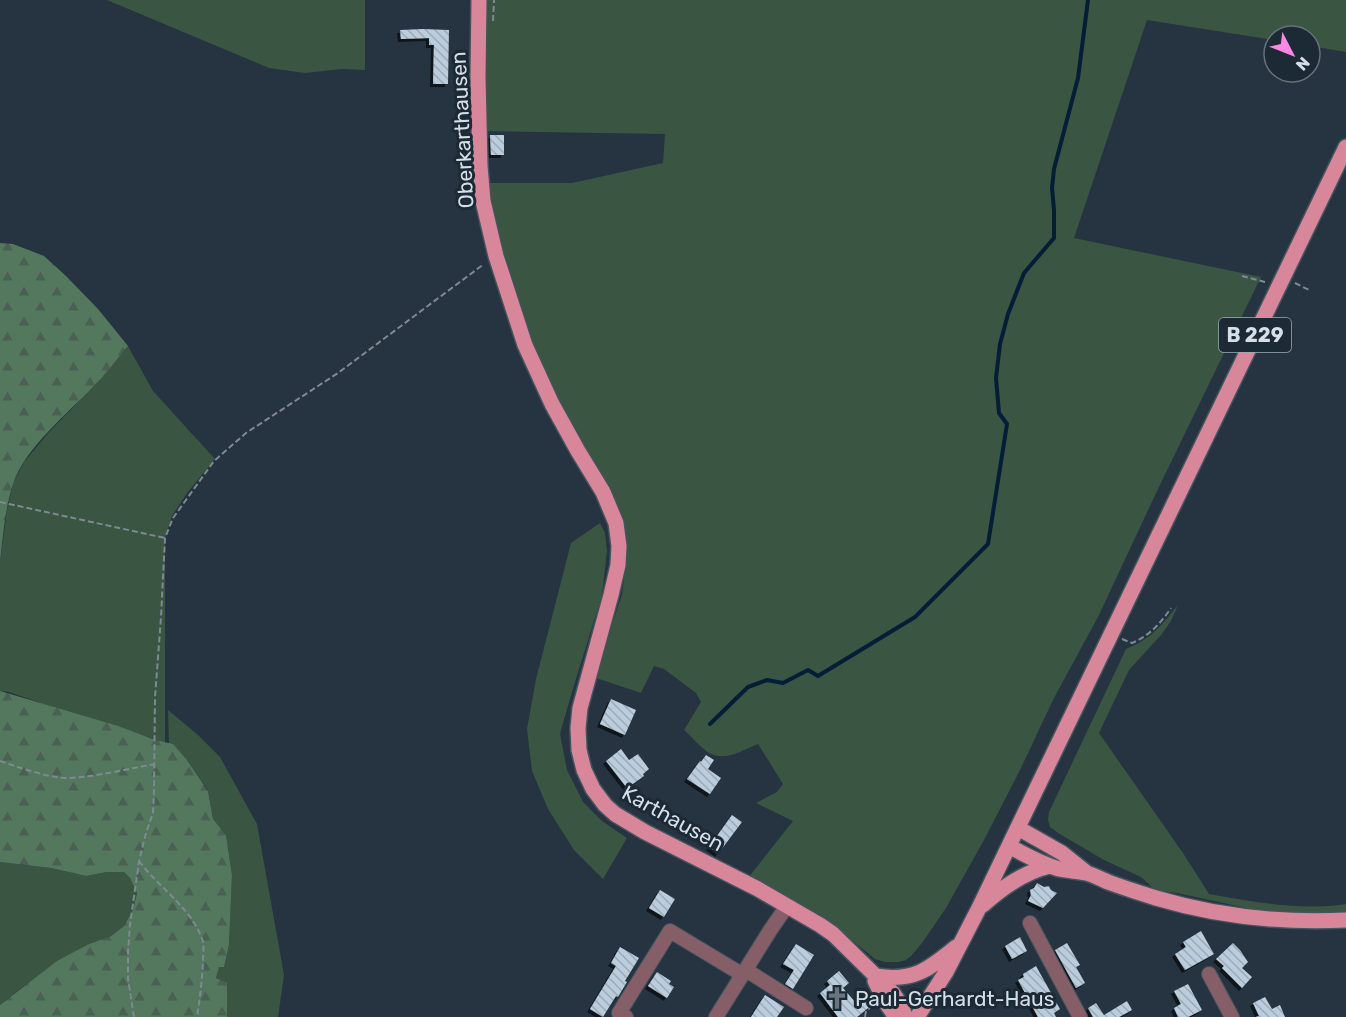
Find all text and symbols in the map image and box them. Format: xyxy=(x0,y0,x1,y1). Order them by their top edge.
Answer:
north arrow xyxy=(1262,24,1322,84)
street label: Oberkarthausen xyxy=(445,51,479,209)
text: N xyxy=(1292,53,1314,74)
road number: B 229 xyxy=(1219,318,1291,352)
street label: Karthausen xyxy=(618,780,728,856)
church icon: Paul-Gerhardt-Haus xyxy=(824,985,850,1011)
place label: Paul-Gerhardt-Haus xyxy=(855,986,1054,1011)

